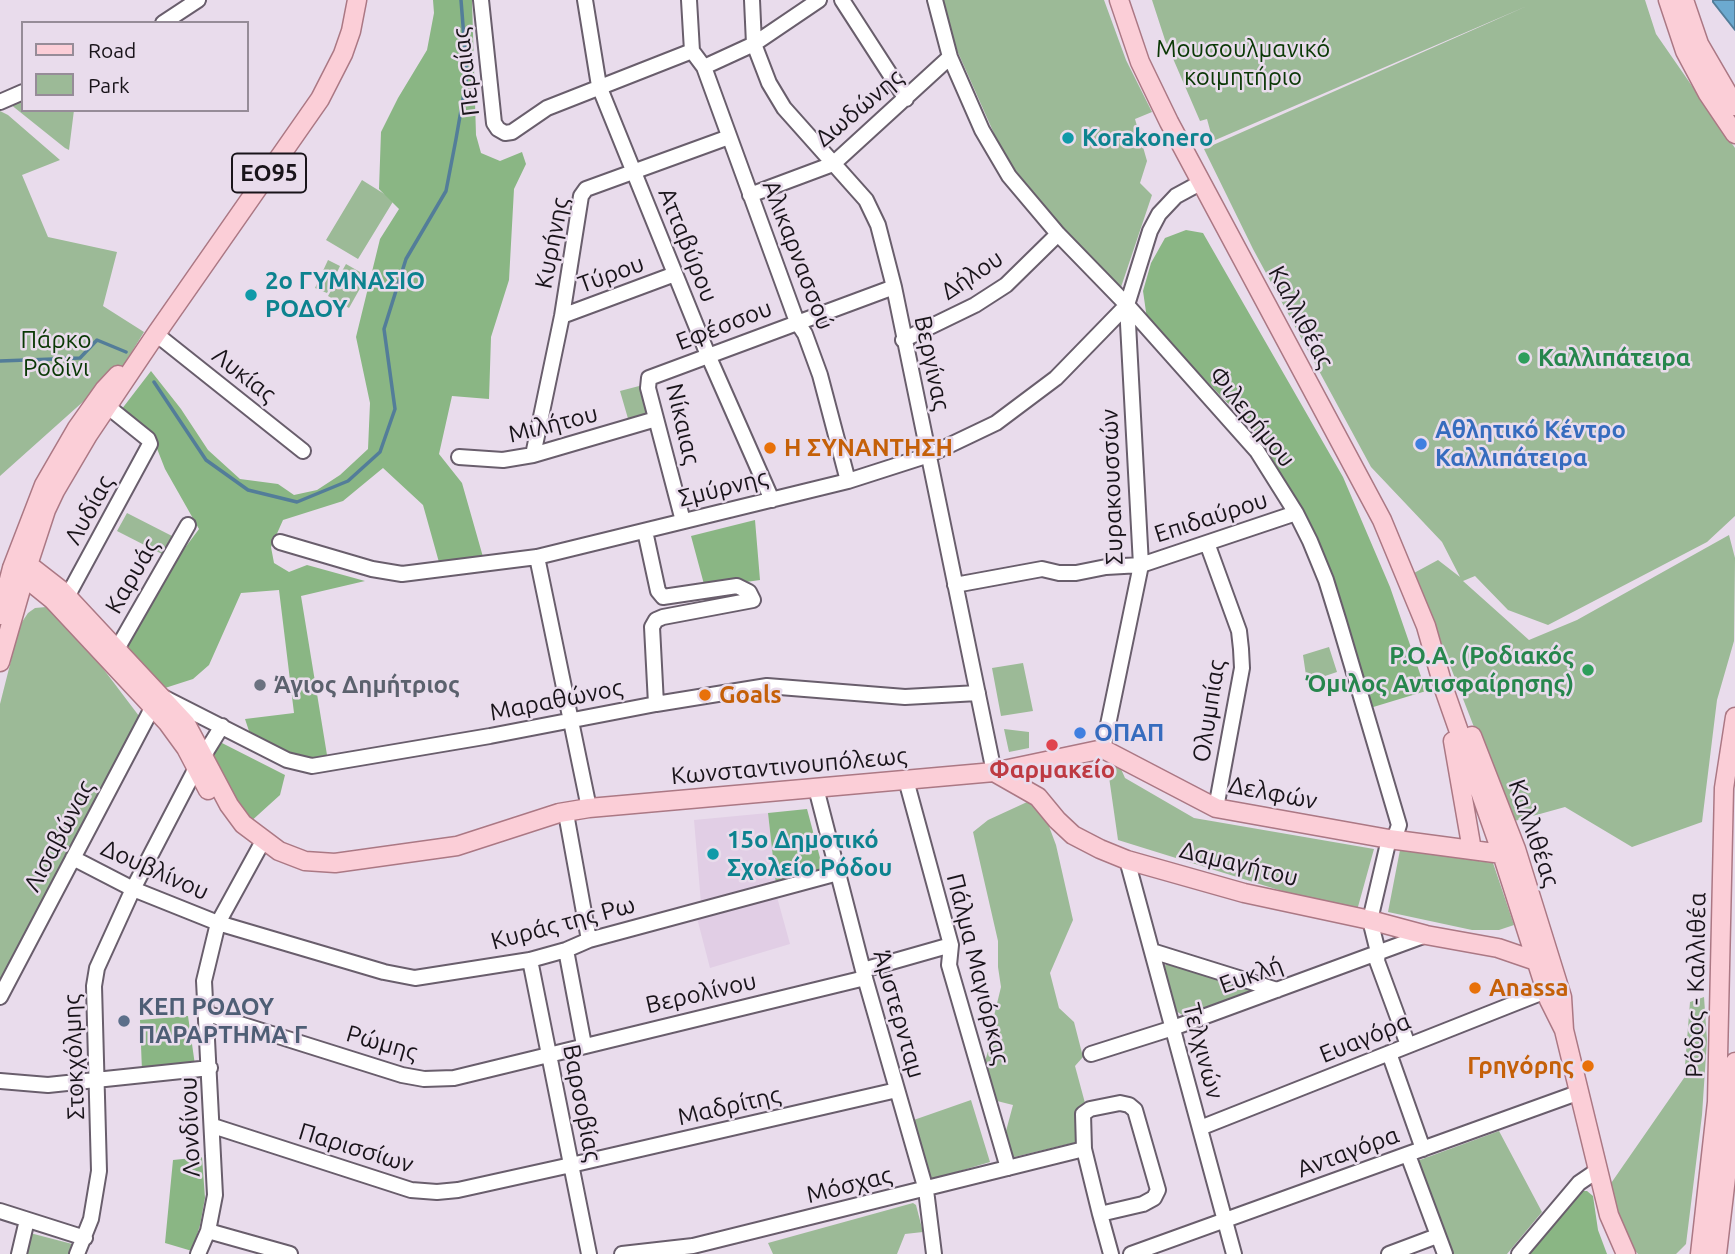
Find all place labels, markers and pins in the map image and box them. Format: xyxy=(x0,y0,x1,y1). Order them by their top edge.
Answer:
place label: Korakonero xyxy=(1082,124,1213,152)
marker: Korakonero xyxy=(1060,130,1076,146)
place label: 2ο ΓΥΜΝΑΣΙΟ ΡΟΔΟΥ xyxy=(265,267,425,323)
marker: 2ο ΓΥΜΝΑΣΙΟ ΡΟΔΟΥ xyxy=(243,287,259,303)
place label: Καλλιπάτειρα xyxy=(1538,344,1691,372)
marker: Καλλιπάτειρα xyxy=(1516,350,1532,366)
place label: Αθλητικό Κέντρο Καλλιπάτειρα xyxy=(1435,416,1626,472)
place label: Η ΣΥΝΑΝΤΗΣΗ xyxy=(784,434,953,462)
marker: Αθλητικό Κέντρο Καλλιπάτειρα xyxy=(1413,436,1429,452)
marker: Η ΣΥΝΑΝΤΗΣΗ xyxy=(762,440,778,456)
place label: Ρ.Ο.Α. (Ροδιακός Όμιλος Αντισφαίρησης) xyxy=(1305,642,1574,698)
marker: Ρ.Ο.Α. (Ροδιακός Όμιλος Αντισφαίρησης) xyxy=(1580,662,1596,678)
place label: Άγιος Δημήτριος xyxy=(274,671,460,699)
marker: Άγιος Δημήτριος xyxy=(252,677,268,693)
place label: Goals xyxy=(719,681,782,709)
marker: Goals xyxy=(697,687,713,703)
place label: ΟΠΑΠ xyxy=(1094,719,1164,747)
marker: ΟΠΑΠ xyxy=(1072,725,1088,741)
marker: Φαρμακείο xyxy=(1044,737,1060,753)
place label: Φαρμακείο xyxy=(989,756,1115,784)
place label: 15ο Δημοτικό Σχολείο Ρόδου xyxy=(727,826,892,882)
marker: 15ο Δημοτικό Σχολείο Ρόδου xyxy=(705,846,721,862)
place label: Anassa xyxy=(1489,974,1569,1002)
marker: Anassa xyxy=(1467,980,1483,996)
place label: ΚΕΠ ΡΟΔΟΥ ΠΑΡΑΡΤΗΜΑ Γ xyxy=(138,993,308,1049)
marker: ΚΕΠ ΡΟΔΟΥ ΠΑΡΑΡΤΗΜΑ Γ xyxy=(116,1013,132,1029)
place label: Γρηγόρης xyxy=(1467,1052,1574,1080)
marker: Γρηγόρης xyxy=(1580,1058,1596,1074)

